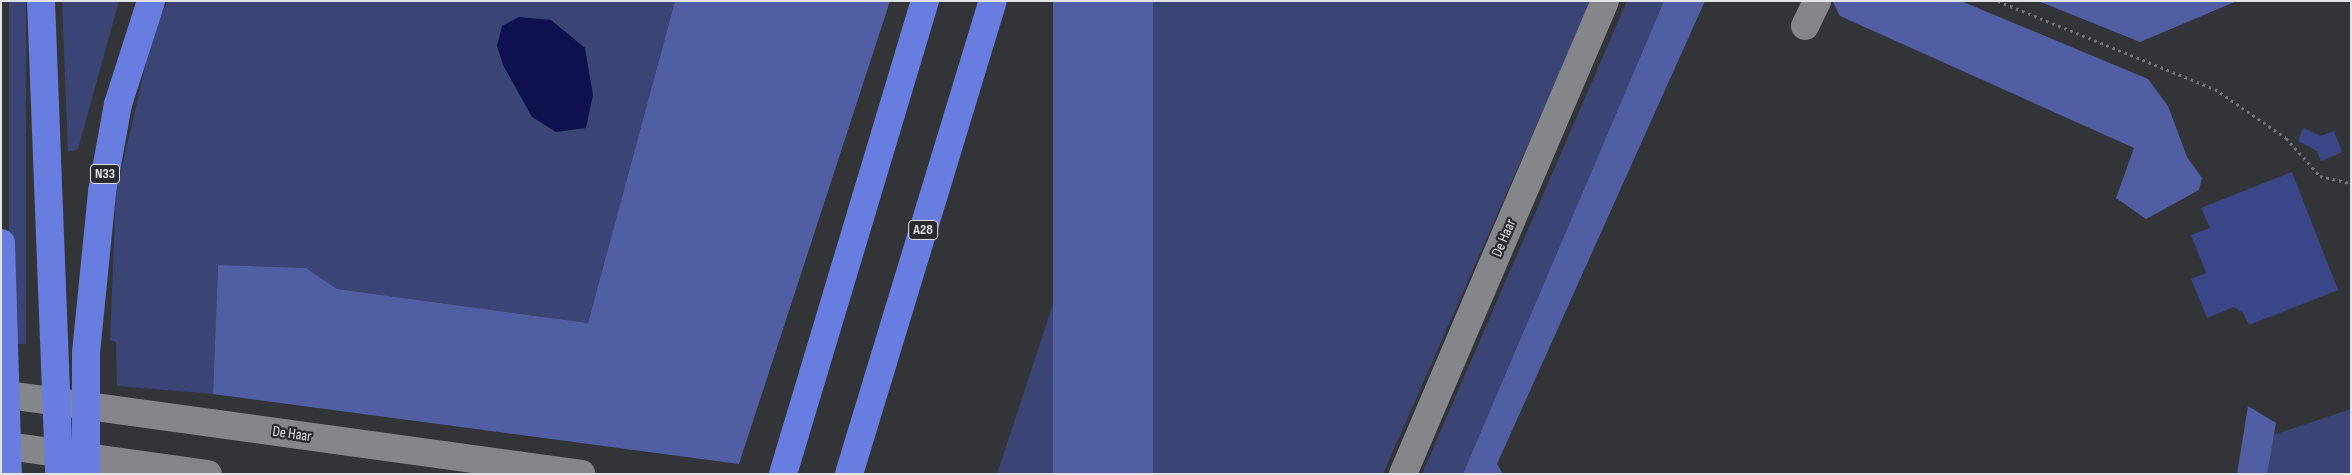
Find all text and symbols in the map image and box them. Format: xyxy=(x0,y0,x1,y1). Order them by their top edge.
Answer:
road number: N33 xyxy=(89,162,121,185)
street label: De Haar xyxy=(1488,216,1520,260)
road number: A28 xyxy=(908,218,938,242)
street label: De Haar xyxy=(271,422,313,446)

